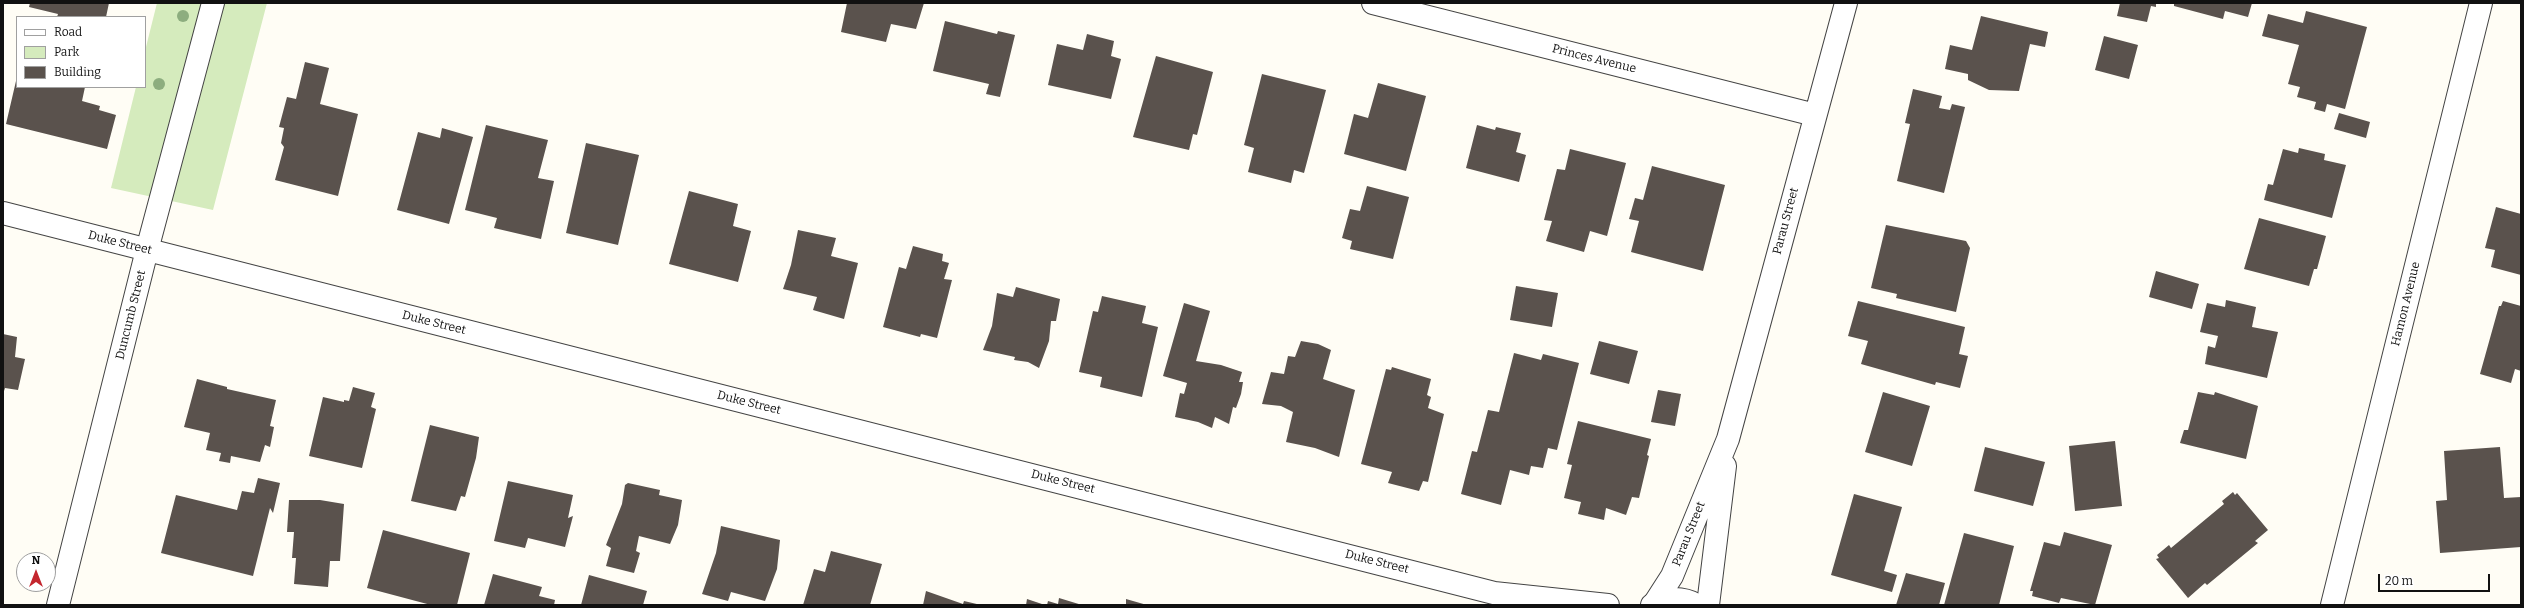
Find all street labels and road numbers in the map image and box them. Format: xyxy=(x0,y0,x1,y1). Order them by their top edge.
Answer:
street label: Princes Avenue xyxy=(1550,42,1638,76)
street label: Parau Street xyxy=(1770,186,1802,256)
street label: Duke Street xyxy=(87,228,153,258)
street label: Hamon Avenue xyxy=(2389,260,2423,348)
street label: Duncumb Street xyxy=(113,269,149,361)
street label: Duke Street xyxy=(401,308,467,338)
street label: Duke Street xyxy=(716,388,782,418)
street label: Duke Street xyxy=(1030,467,1096,497)
street label: Parau Street xyxy=(1669,499,1709,569)
street label: Duke Street xyxy=(1344,547,1410,577)

